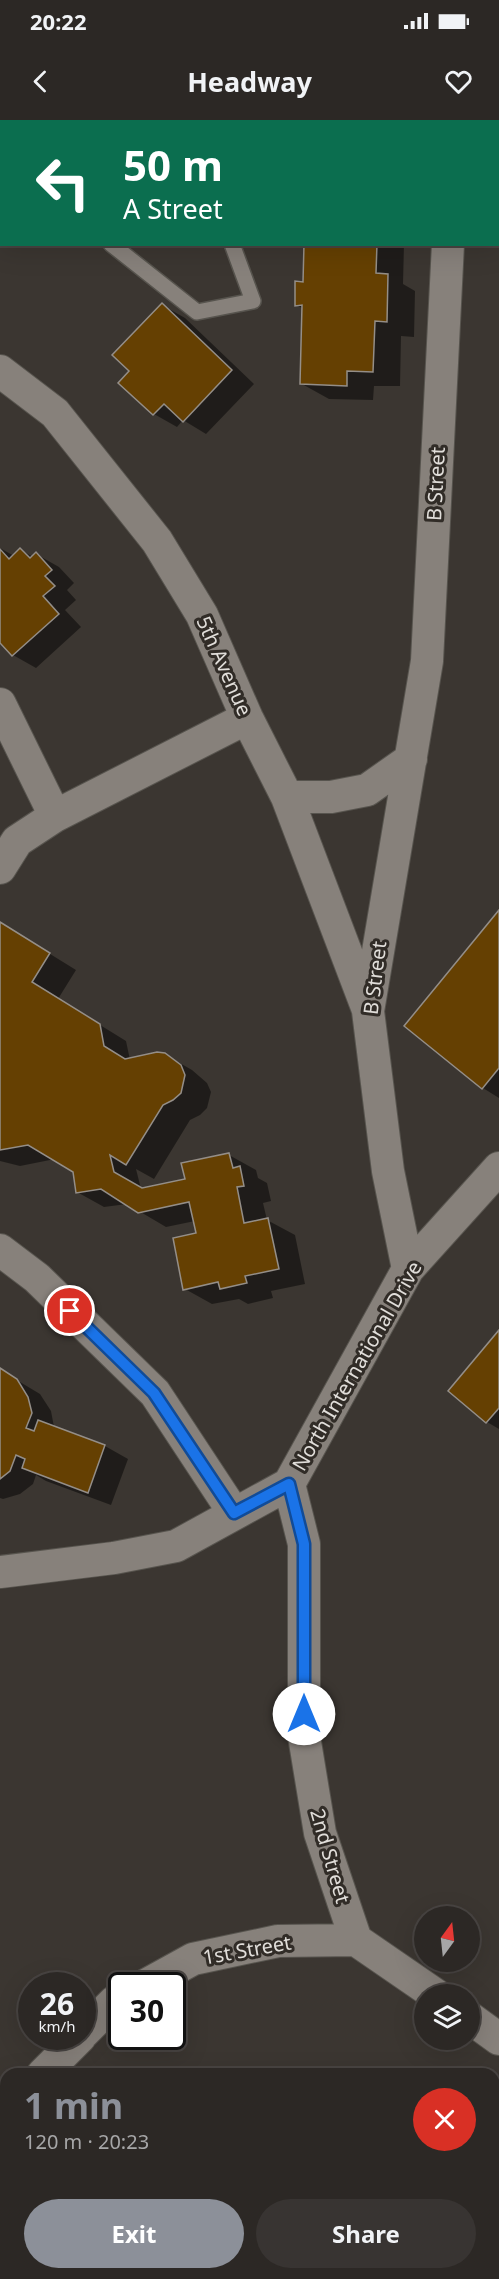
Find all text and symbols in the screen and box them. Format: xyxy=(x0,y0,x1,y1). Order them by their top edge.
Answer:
text: 20:22 xyxy=(30,6,87,36)
text: Headway xyxy=(187,63,312,100)
icon: back xyxy=(24,65,57,98)
icon: heart xyxy=(442,65,475,98)
text: 50 m xyxy=(123,136,223,193)
icon: left xyxy=(24,144,102,222)
text: A Street xyxy=(123,190,223,227)
street label: B Street xyxy=(420,446,451,522)
street label: 5th Avenue xyxy=(190,612,258,720)
street label: B Street xyxy=(357,940,392,1016)
street label: North International Drive xyxy=(285,1256,428,1475)
pin xyxy=(44,1285,95,1336)
icon: arrive xyxy=(53,1294,86,1327)
position arrow xyxy=(272,1682,336,1746)
street label: 2nd Street xyxy=(304,1805,357,1906)
north arrow xyxy=(414,1906,480,1972)
map controls xyxy=(414,1906,480,2050)
street label: 1st Street xyxy=(201,1928,293,1971)
speed limit sign: 30 xyxy=(108,1972,186,2050)
text: 26 xyxy=(40,1983,74,2024)
button: layers xyxy=(414,1984,480,2050)
text: km/h xyxy=(39,2016,75,2036)
text: 1 min xyxy=(24,2081,123,2130)
button: close xyxy=(413,2088,476,2151)
text: 120 m · 20:23 xyxy=(24,2128,149,2155)
button: Exit xyxy=(24,2199,244,2268)
button: Share xyxy=(256,2199,476,2268)

